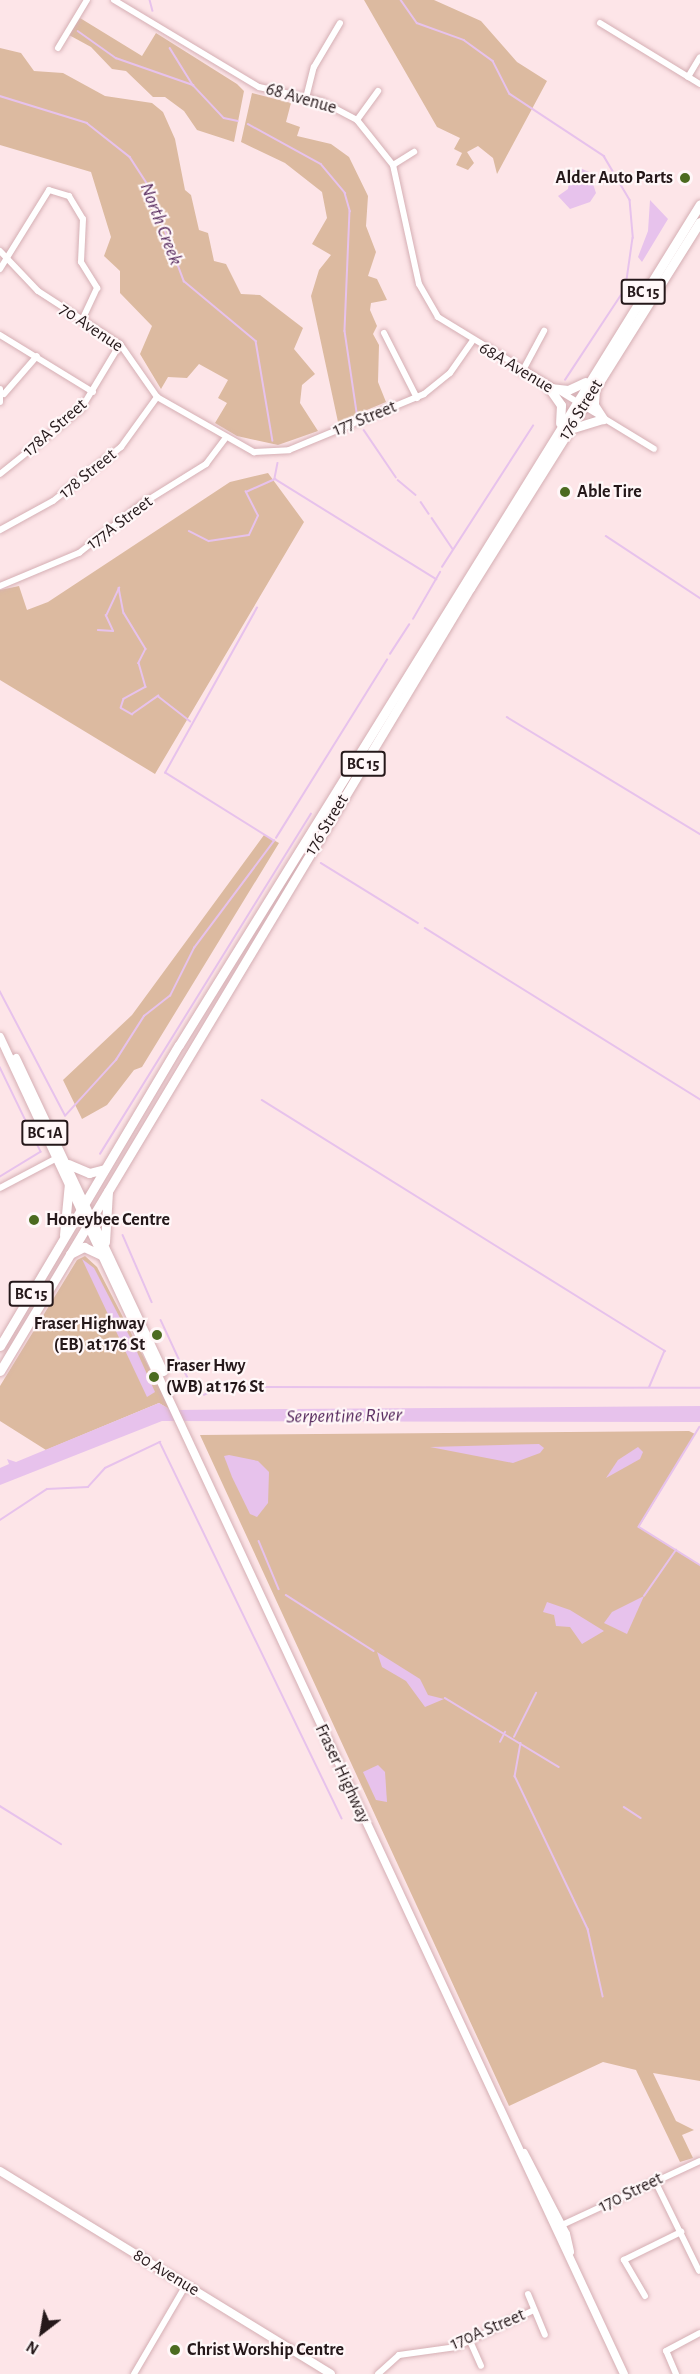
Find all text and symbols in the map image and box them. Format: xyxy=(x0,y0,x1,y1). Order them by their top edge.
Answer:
street label: 68 Avenue xyxy=(263,79,339,119)
place label: Alder Auto Parts xyxy=(556,167,673,189)
marker: Alder Auto Parts xyxy=(678,171,692,185)
water label: North Creek xyxy=(134,179,188,269)
road number: BC 15 xyxy=(620,279,666,305)
street label: 70 Avenue xyxy=(55,299,127,357)
street label: 68A Avenue xyxy=(475,337,557,399)
street label: 176 Street xyxy=(554,376,608,444)
street label: 178A Street xyxy=(18,394,92,462)
street label: 177 Street xyxy=(330,397,400,441)
street label: 178 Street xyxy=(55,444,121,504)
place label: Able Tire xyxy=(577,481,642,503)
marker: Able Tire xyxy=(558,485,572,499)
street label: 177A Street xyxy=(83,491,157,555)
road number: BC 15 xyxy=(340,751,386,777)
street label: 176 Street xyxy=(300,791,354,859)
road number: BC 1A xyxy=(21,1120,69,1146)
place label: Honeybee Centre xyxy=(46,1209,170,1231)
marker: Honeybee Centre xyxy=(27,1213,41,1227)
road number: BC 15 xyxy=(9,1281,54,1307)
place label: Fraser Highway (EB) at 176 St xyxy=(34,1314,145,1356)
marker: Fraser Highway (EB) at 176 St xyxy=(150,1328,164,1342)
place label: Fraser Hwy (WB) at 176 St xyxy=(166,1356,264,1398)
marker: Fraser Hwy (WB) at 176 St xyxy=(147,1370,161,1384)
water label: Serpentine River xyxy=(286,1403,402,1429)
street label: Fraser Highway xyxy=(310,1721,374,1827)
street label: 170 Street xyxy=(595,2168,667,2218)
street label: 80 Avenue xyxy=(129,2245,203,2301)
north arrow xyxy=(12,2302,72,2362)
street label: 170A Street xyxy=(447,2305,529,2355)
text: N xyxy=(24,2338,42,2357)
place label: Christ Worship Centre xyxy=(187,2339,344,2361)
marker: Christ Worship Centre xyxy=(168,2343,182,2357)

